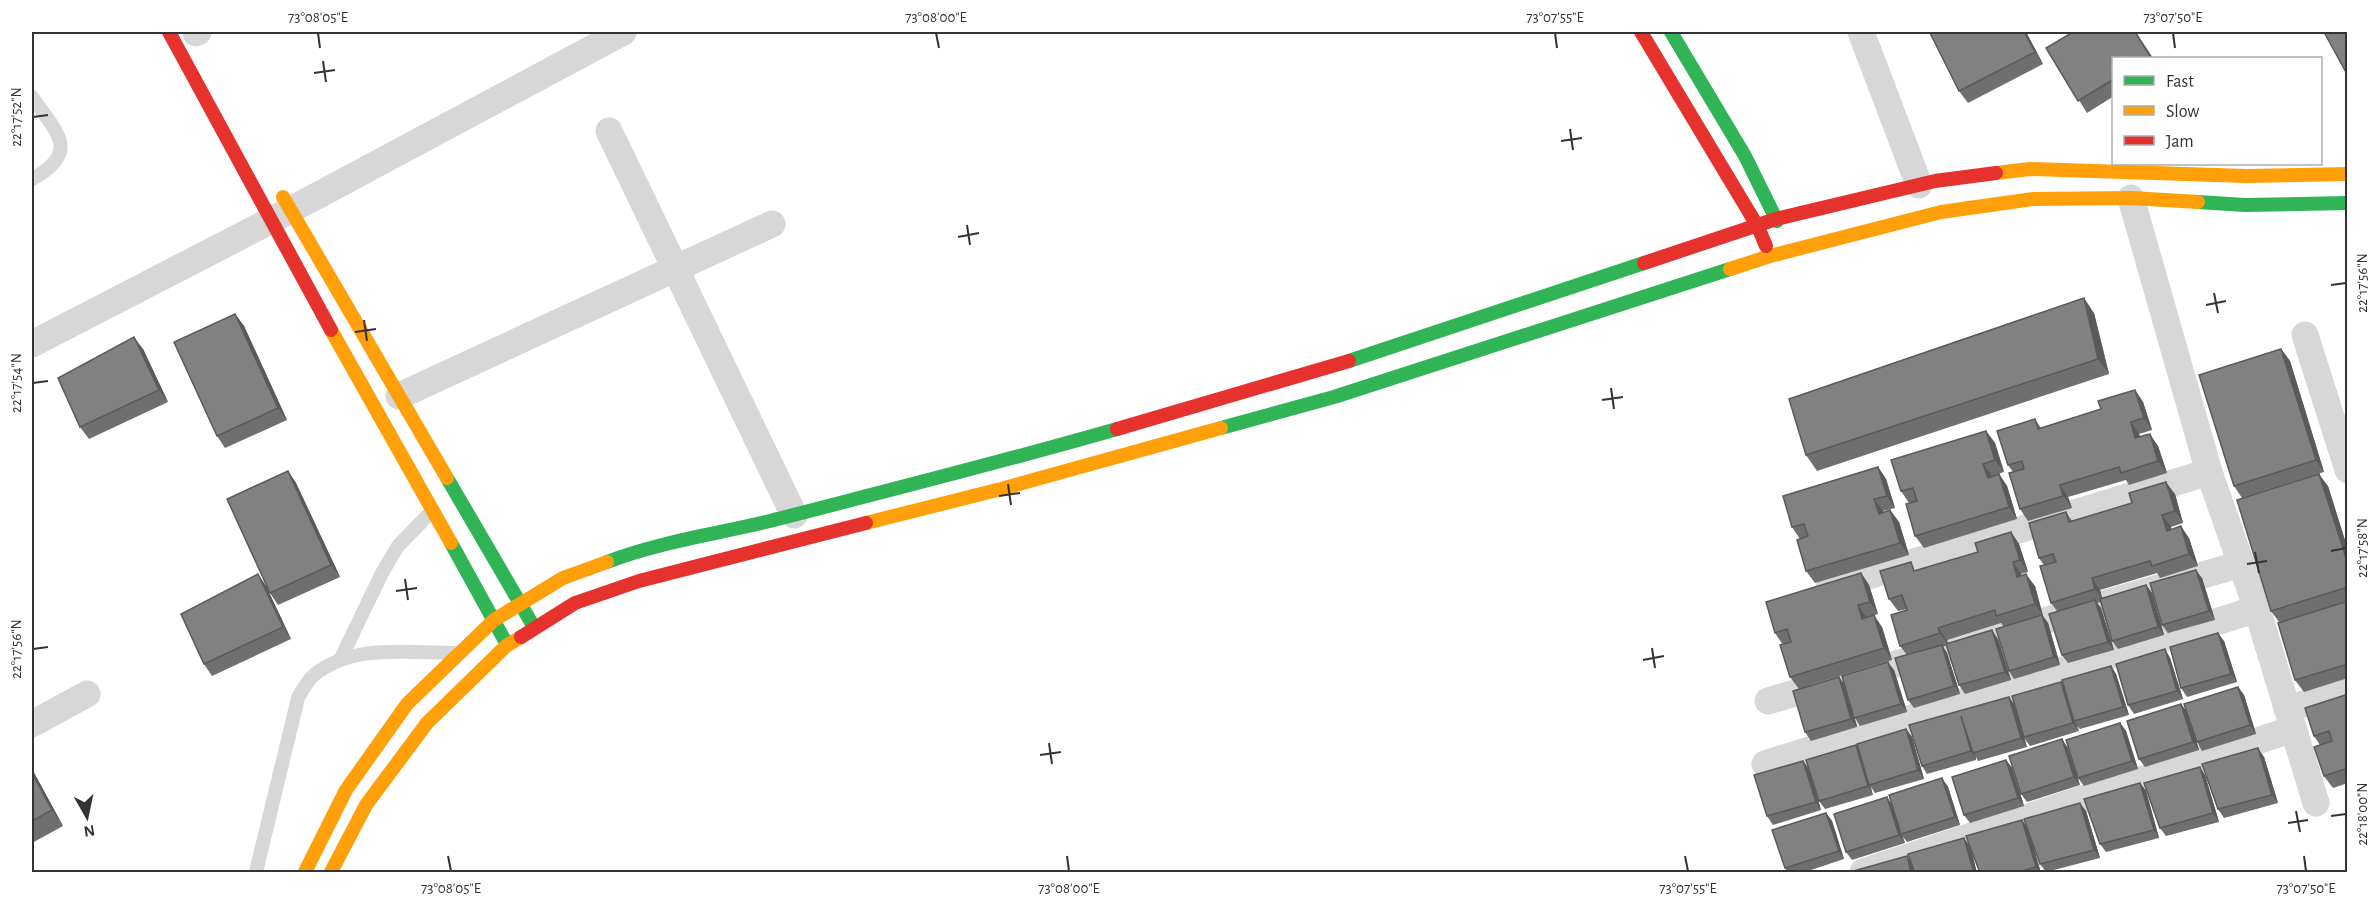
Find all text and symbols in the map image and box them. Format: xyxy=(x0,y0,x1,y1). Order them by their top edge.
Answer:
text: 73°08'05"E xyxy=(288,10,348,25)
text: 73°08'00"E xyxy=(905,10,967,25)
text: 73°07'55"E xyxy=(1526,10,1584,25)
text: 73°07'50"E xyxy=(2143,10,2203,25)
legend xyxy=(2112,57,2322,165)
text: Fast xyxy=(2166,73,2194,91)
text: 22°17'52"N xyxy=(9,87,24,147)
text: Slow xyxy=(2166,103,2199,121)
text: Jam xyxy=(2166,133,2194,151)
text: 22°17'56"N xyxy=(2355,253,2370,313)
text: 22°17'54"N xyxy=(9,353,24,413)
text: 22°17'58"N xyxy=(2355,518,2370,578)
text: 22°17'56"N xyxy=(9,619,24,679)
text: 22°18'00"N xyxy=(2355,782,2370,846)
north arrow xyxy=(57,787,117,847)
text: N xyxy=(82,822,96,840)
text: 73°08'05"E xyxy=(421,881,481,896)
text: 73°08'00"E xyxy=(1038,881,1100,896)
text: 73°07'55"E xyxy=(1659,881,1717,896)
text: 73°07'50"E xyxy=(2276,881,2336,896)

